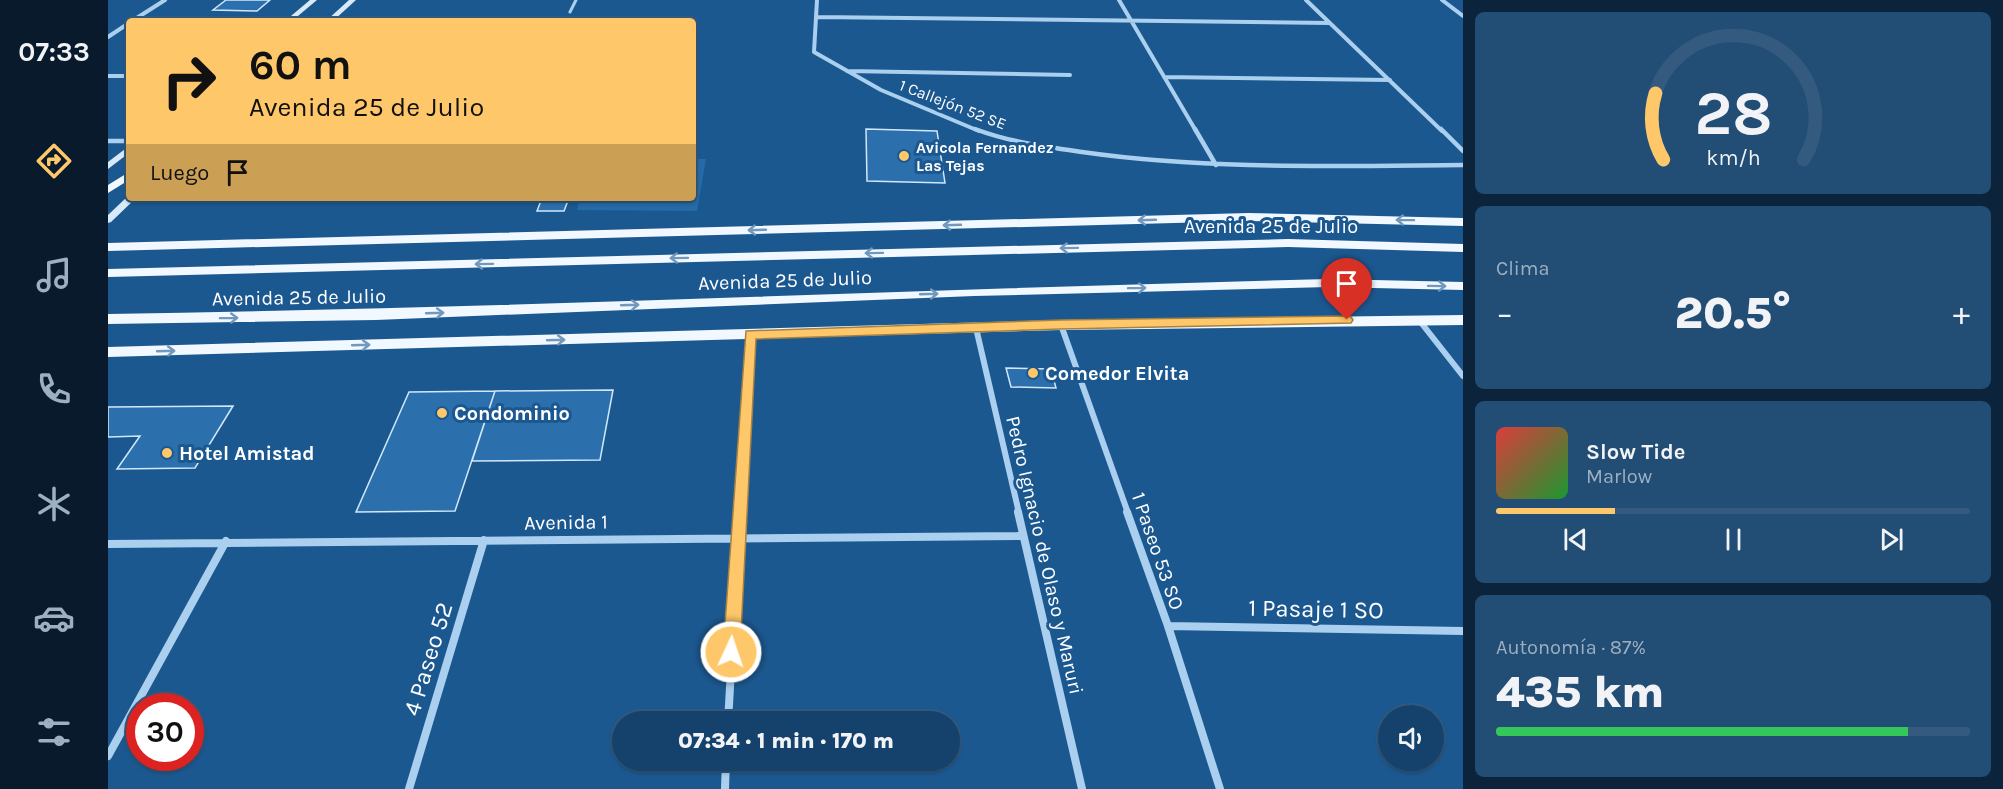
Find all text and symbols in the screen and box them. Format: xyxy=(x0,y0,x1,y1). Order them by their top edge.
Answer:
text: 07:33 xyxy=(18,36,90,68)
text: 60 m xyxy=(249,40,352,90)
icon: right xyxy=(150,42,228,120)
street label: 1 Callejón 52 SE xyxy=(897,75,1009,134)
text: 28 xyxy=(1694,77,1772,150)
text: Avenida 25 de Julio xyxy=(249,91,484,123)
place label: Avicola Fernandez Las Tejas xyxy=(916,138,1054,175)
icon: directions xyxy=(33,140,75,182)
text: km/h xyxy=(1706,146,1760,171)
marker: Avicola Fernandez Las Tejas xyxy=(897,149,911,163)
icon: arrive xyxy=(221,156,254,189)
text: Luego xyxy=(150,160,209,186)
one-way arrow xyxy=(1137,214,1157,225)
street label: Avenida 25 de Julio xyxy=(1184,215,1358,238)
one-way arrow xyxy=(1395,215,1415,226)
one-way arrow xyxy=(942,219,962,230)
one-way arrow xyxy=(747,224,767,236)
one-way arrow xyxy=(1059,243,1079,254)
one-way arrow xyxy=(864,248,884,259)
one-way arrow xyxy=(669,253,689,264)
icon: music xyxy=(33,254,75,296)
text: Clima xyxy=(1496,257,1550,280)
one-way arrow xyxy=(474,258,494,269)
pin xyxy=(1321,258,1372,320)
street label: Avenida 25 de Julio xyxy=(698,266,872,295)
icon: arrive xyxy=(1330,267,1363,300)
one-way arrow xyxy=(1426,280,1446,291)
one-way arrow xyxy=(1127,282,1147,294)
street label: Avenida 25 de Julio xyxy=(212,284,386,311)
text: 20.5° xyxy=(1675,287,1791,339)
one-way arrow xyxy=(919,288,939,300)
text: − xyxy=(1496,294,1513,332)
text: + xyxy=(1953,294,1970,332)
one-way arrow xyxy=(619,300,639,311)
one-way arrow xyxy=(424,307,444,318)
one-way arrow xyxy=(219,312,239,324)
one-way arrow xyxy=(546,334,566,345)
one-way arrow xyxy=(351,340,371,351)
one-way arrow xyxy=(156,345,176,356)
place label: Comedor Elvita xyxy=(1045,362,1189,385)
marker: Comedor Elvita xyxy=(1026,366,1040,380)
icon: phone xyxy=(33,368,75,410)
place label: Condominio xyxy=(454,402,570,425)
marker: Condominio xyxy=(435,406,449,420)
street label: Pedro Ignacio de Olaso y Maruri xyxy=(1001,414,1088,697)
text: Slow Tide xyxy=(1586,439,1686,465)
place label: Hotel Amistad xyxy=(179,442,315,465)
marker: Hotel Amistad xyxy=(160,446,174,460)
text: Marlow xyxy=(1586,465,1652,488)
icon: climate xyxy=(33,483,75,525)
street label: 1 Paseo 53 SO xyxy=(1127,489,1188,613)
street label: Avenida 1 xyxy=(524,510,608,535)
icon: previous xyxy=(1559,523,1592,556)
icon: pause xyxy=(1717,523,1750,556)
icon: next xyxy=(1875,523,1908,556)
street label: 1 Pasaje 1 SO xyxy=(1248,594,1384,624)
icon: car xyxy=(33,597,75,639)
street label: 4 Paseo 52 xyxy=(398,599,458,719)
position arrow xyxy=(699,620,763,684)
text: Autonomía · 87% xyxy=(1496,636,1646,659)
text: 435 km xyxy=(1496,666,1664,718)
speed limit sign: 30 xyxy=(126,693,204,771)
map controls xyxy=(1378,705,1444,771)
button: sound xyxy=(1378,705,1444,771)
icon: filters xyxy=(33,711,75,753)
text: 07:34 · 1 min · 170 m xyxy=(678,728,894,754)

